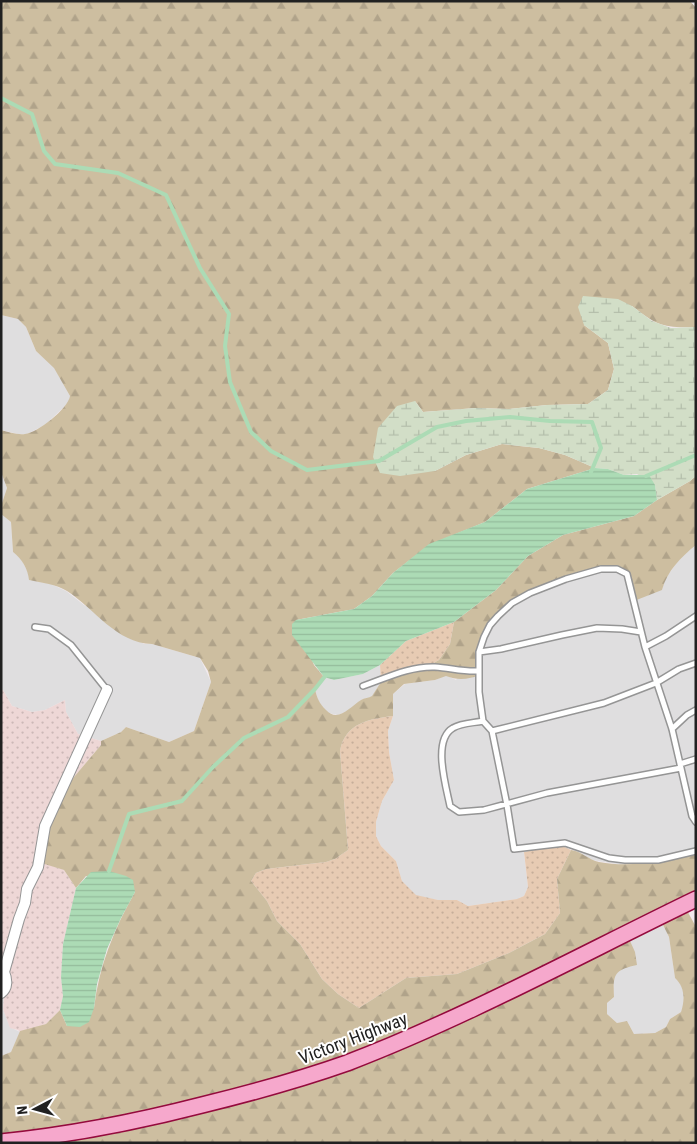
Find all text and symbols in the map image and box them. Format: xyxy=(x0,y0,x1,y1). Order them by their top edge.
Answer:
street label: Victory Highway xyxy=(296,1007,411,1068)
north arrow xyxy=(10,1084,60,1134)
text: N xyxy=(14,1105,30,1115)

